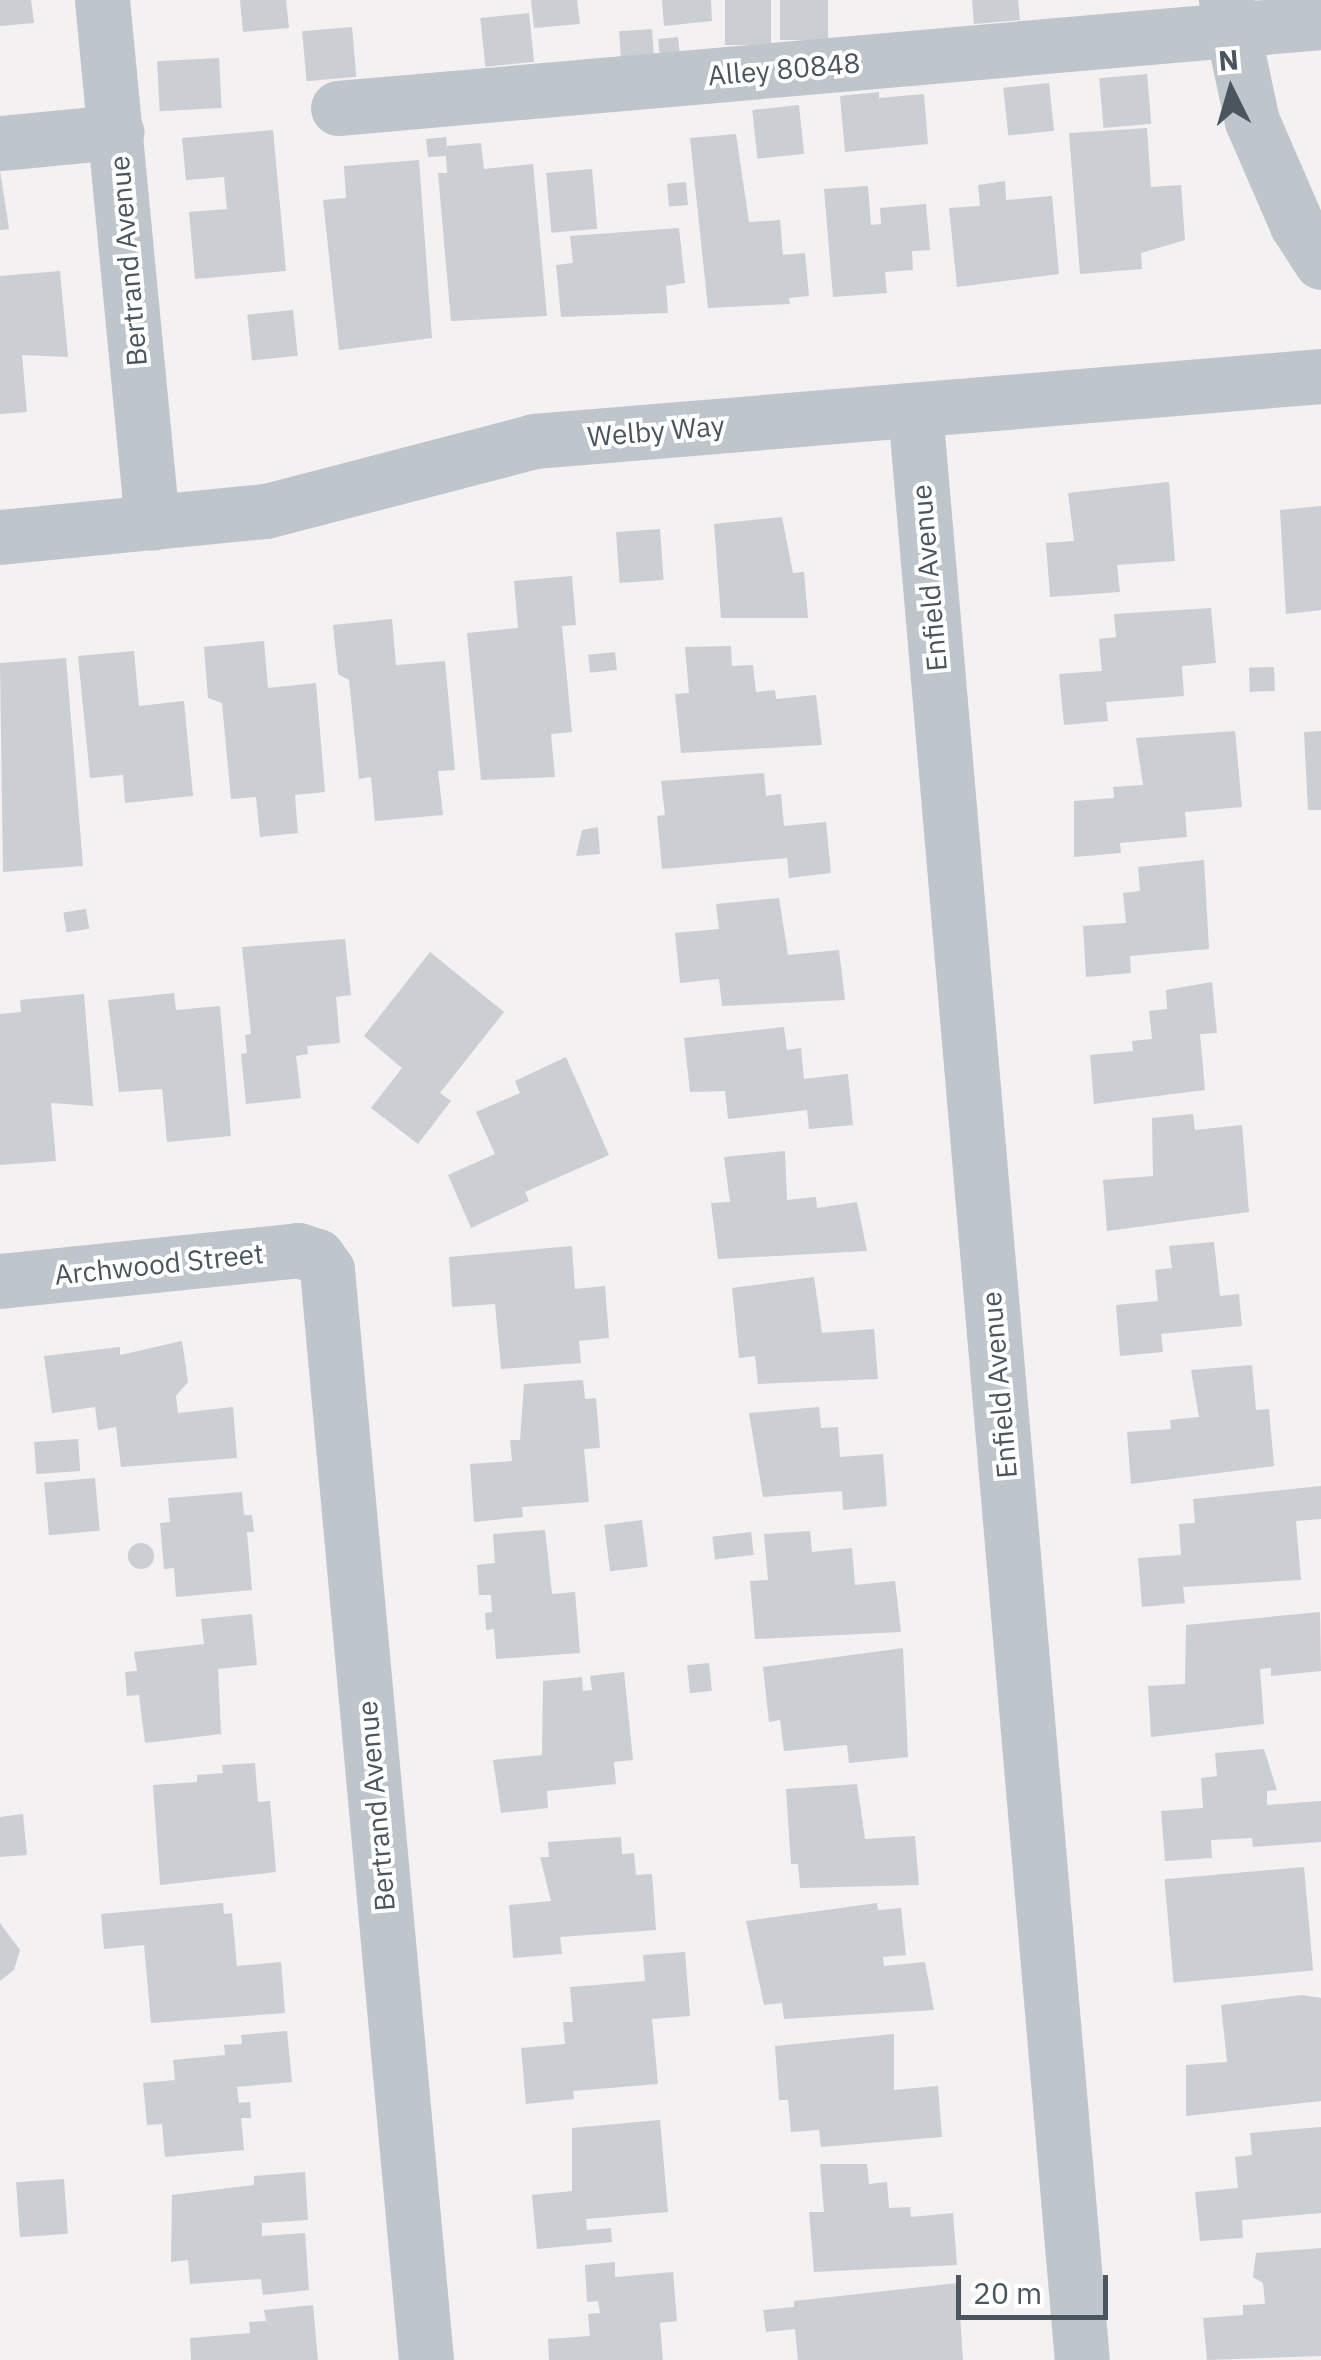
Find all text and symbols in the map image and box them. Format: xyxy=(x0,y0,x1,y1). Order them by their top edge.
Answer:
north arrow xyxy=(1181,40,1281,140)
text: N xyxy=(1217,40,1240,79)
street label: Alley 80848 xyxy=(706,46,862,92)
street label: Bertrand Avenue xyxy=(102,154,154,368)
street label: Welby Way xyxy=(586,408,726,454)
street label: Enfield Avenue xyxy=(904,483,954,673)
street label: Archwood Street xyxy=(53,1236,265,1292)
street label: Enfield Avenue xyxy=(974,1290,1024,1480)
street label: Bertrand Avenue xyxy=(350,1699,402,1913)
scale bar xyxy=(961,2255,1114,2317)
text: 20 m xyxy=(973,2273,1042,2312)

